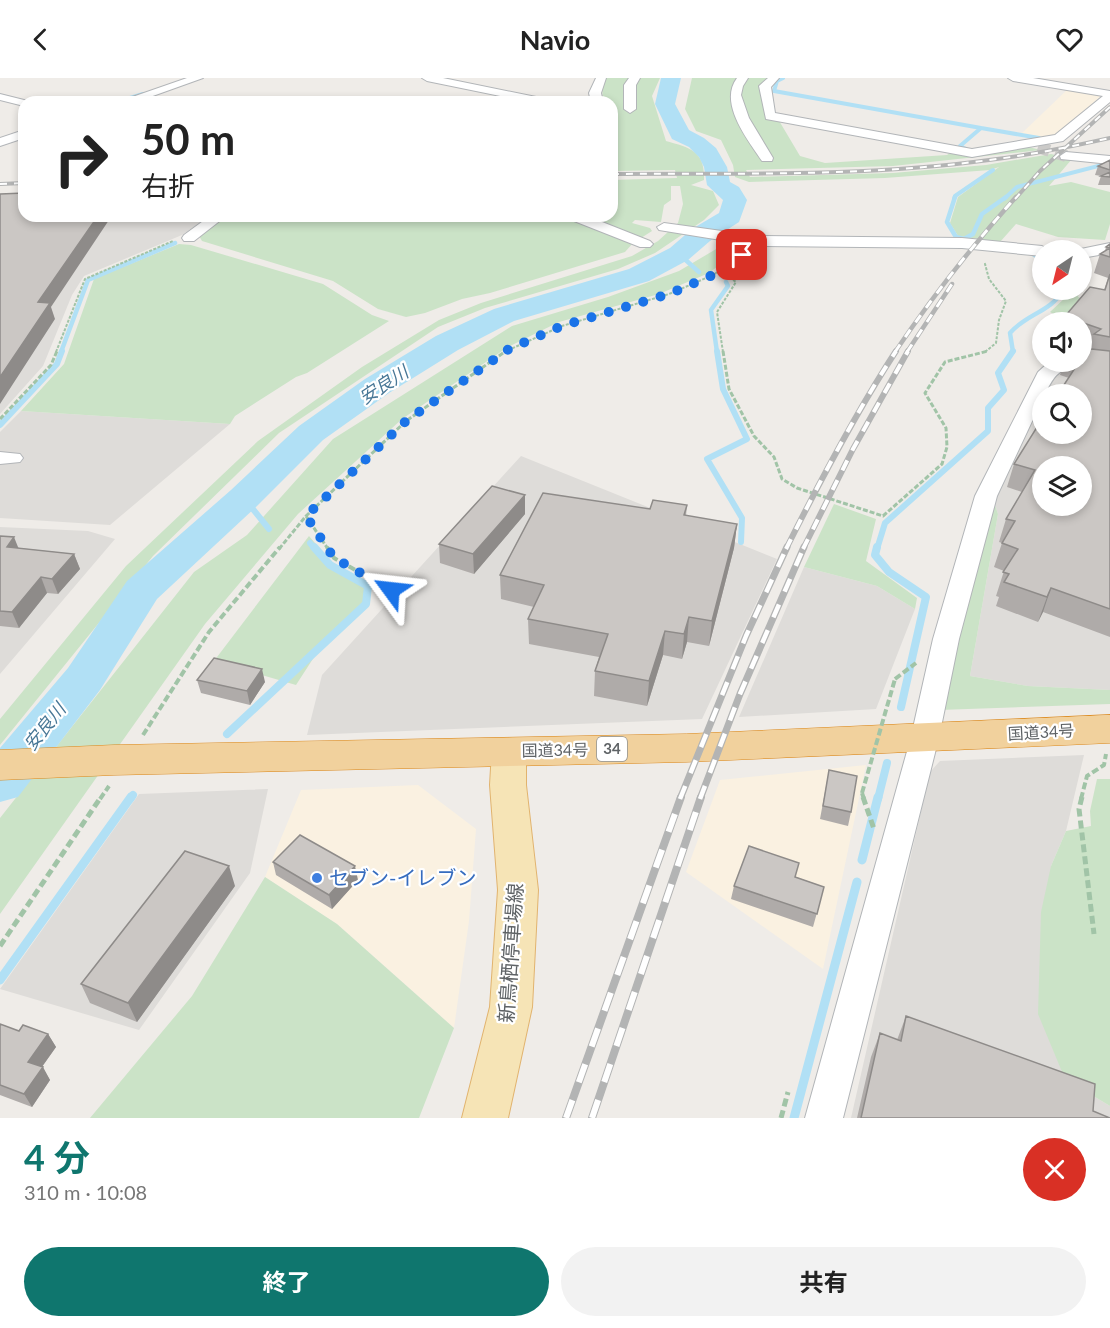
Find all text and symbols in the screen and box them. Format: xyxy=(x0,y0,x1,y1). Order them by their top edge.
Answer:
icon: back xyxy=(24,23,57,56)
text: Navio xyxy=(520,23,590,56)
icon: heart xyxy=(1053,23,1086,56)
text: 50 m xyxy=(141,114,235,164)
icon: right xyxy=(42,120,120,198)
text: 右折 xyxy=(141,169,195,202)
pin xyxy=(716,229,767,280)
icon: arrive xyxy=(725,238,758,271)
north arrow xyxy=(1032,240,1092,300)
map controls xyxy=(1032,240,1092,516)
button: sound xyxy=(1032,312,1092,372)
water label: 安良川 xyxy=(355,359,414,408)
button: search xyxy=(1032,384,1092,444)
button: layers xyxy=(1032,456,1092,516)
position arrow xyxy=(359,558,423,622)
water label: 安良川 xyxy=(19,697,71,754)
street label: 国道34号 xyxy=(1007,720,1075,743)
road number: 34 xyxy=(597,737,627,761)
street label: 国道34号 xyxy=(522,739,588,760)
place label: セブン-イレブン xyxy=(329,865,476,889)
marker: セブン-イレブン xyxy=(310,871,324,885)
street label: 新鳥栖停車場線 xyxy=(493,882,527,1024)
text: 4 分 xyxy=(24,1135,90,1179)
button: close xyxy=(1023,1138,1086,1201)
text: 310 m · 10:08 xyxy=(24,1180,147,1204)
button: 終了 xyxy=(24,1247,549,1316)
button: 共有 xyxy=(561,1247,1086,1316)

